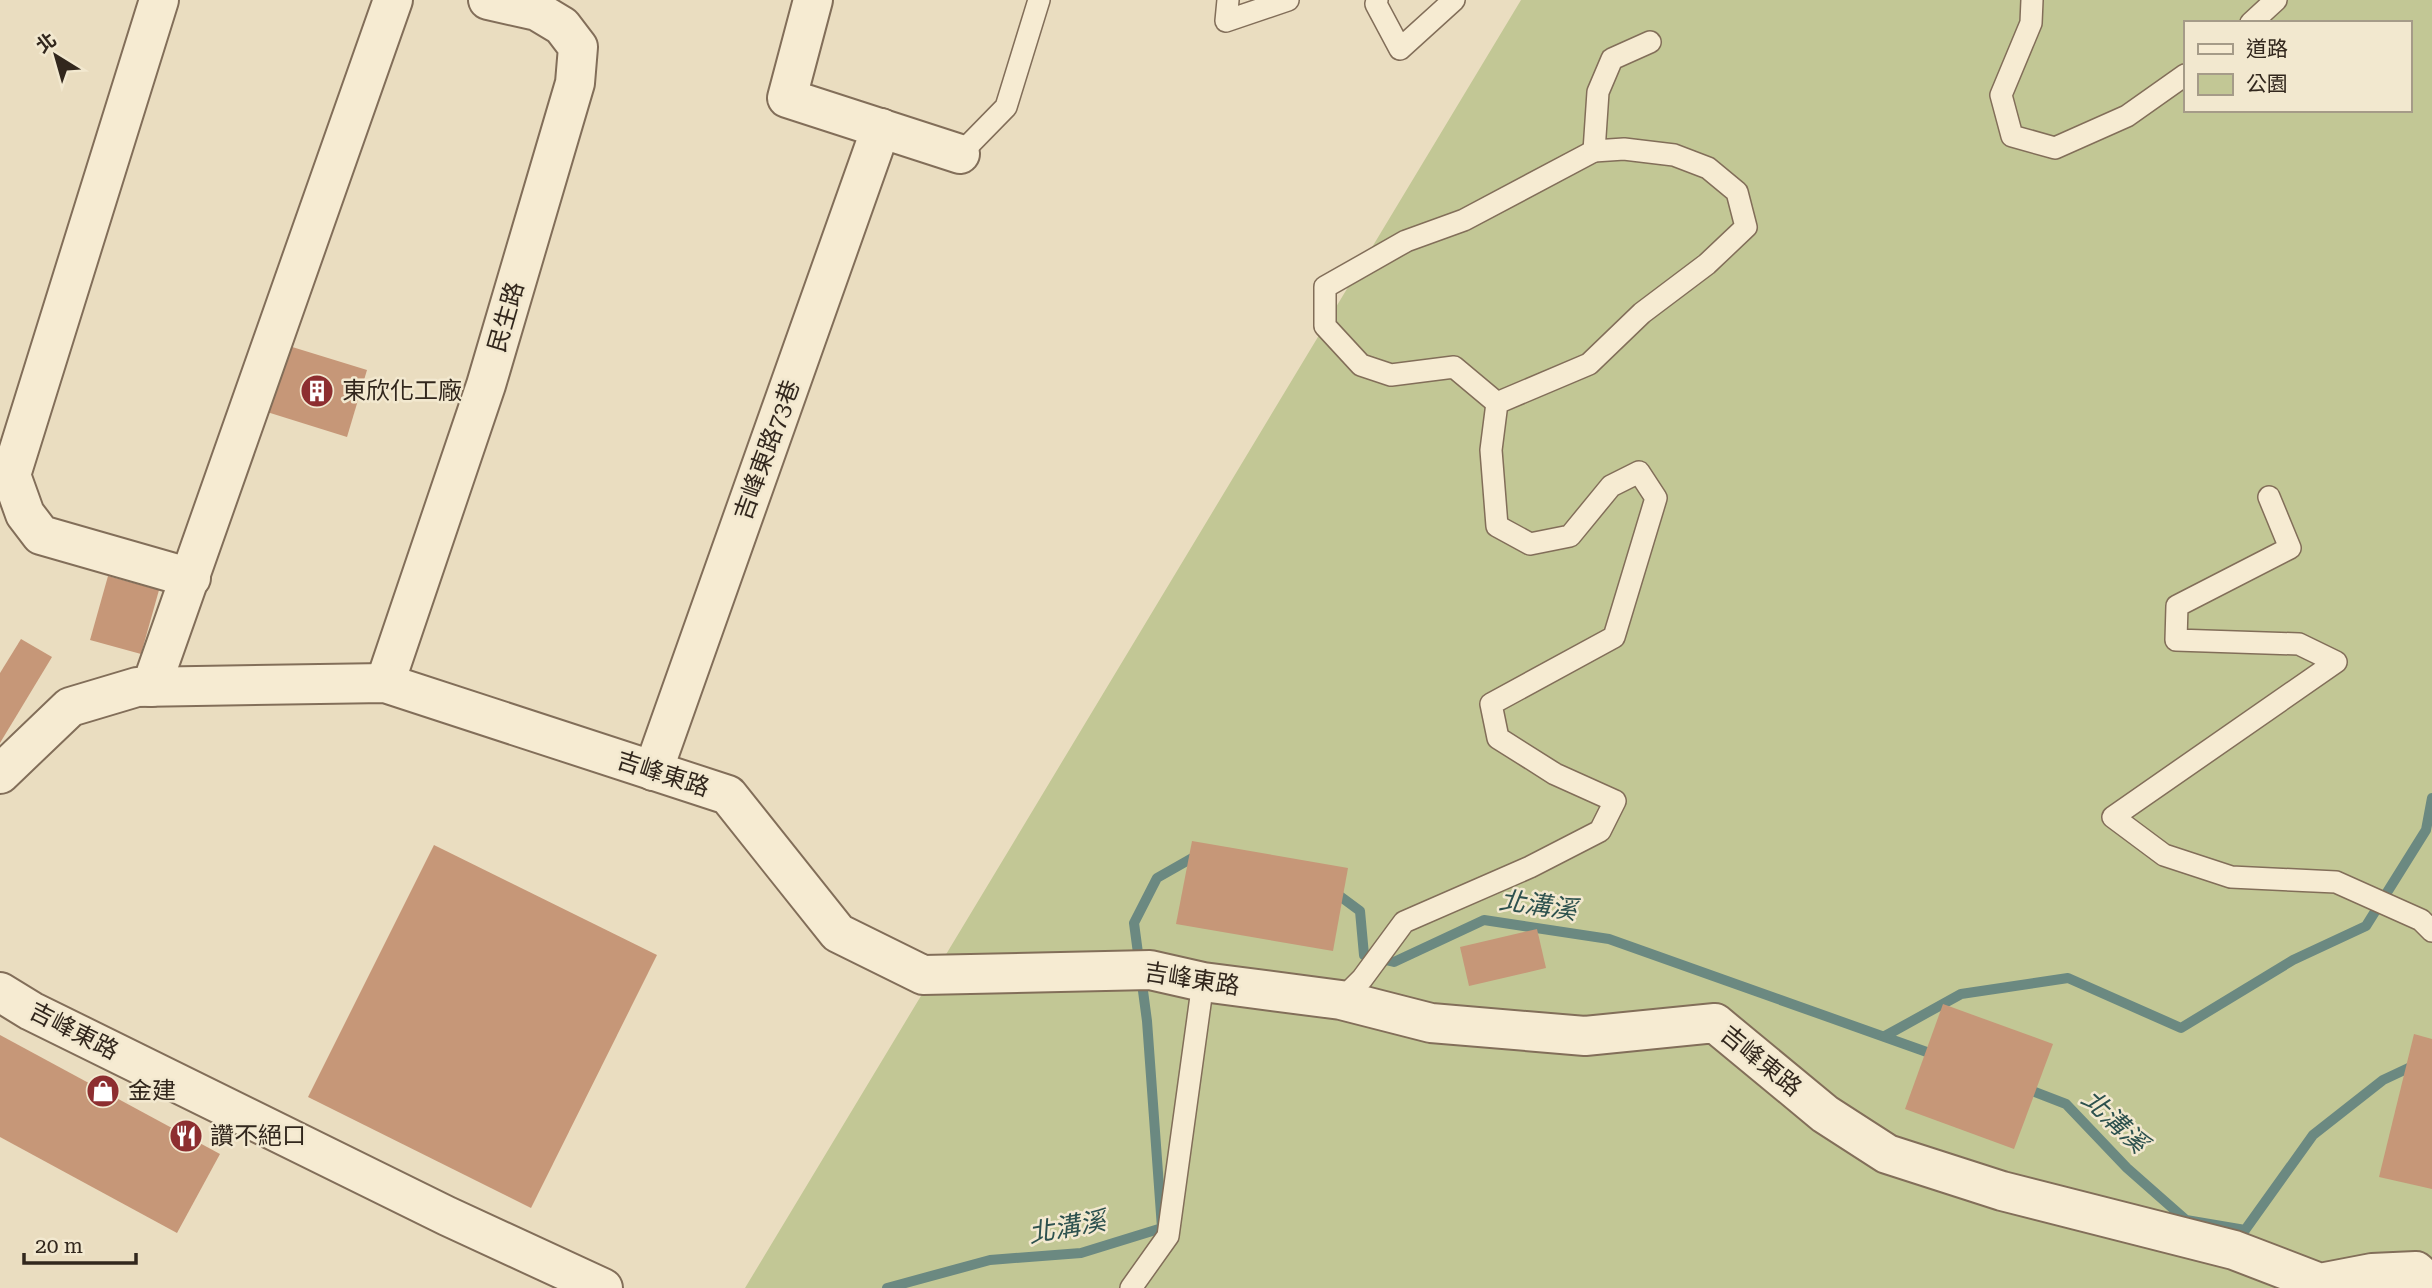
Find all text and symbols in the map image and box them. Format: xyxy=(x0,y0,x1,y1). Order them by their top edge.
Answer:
north arrow xyxy=(21,21,91,91)
legend xyxy=(2184,21,2411,112)
text: 北 xyxy=(32,28,61,58)
text: 道路 xyxy=(2246,37,2288,61)
text: 公園 xyxy=(2246,72,2288,96)
street label: 民生路 xyxy=(483,279,529,355)
building icon: 東欣化工廠 xyxy=(298,372,336,410)
street label: 吉峰東路73巷 xyxy=(729,376,805,524)
place label: 東欣化工廠 xyxy=(342,377,462,405)
street label: 吉峰東路 xyxy=(613,746,713,802)
water label: 北溝溪 xyxy=(1497,885,1583,926)
street label: 吉峰東路 xyxy=(1142,958,1242,1000)
street label: 吉峰東路 xyxy=(25,997,123,1065)
street label: 吉峰東路 xyxy=(1715,1020,1807,1102)
shop icon: 金建 xyxy=(84,1072,122,1110)
place label: 金建 xyxy=(128,1077,176,1105)
water label: 北溝溪 xyxy=(2076,1083,2157,1161)
restaurant icon: 讚不絕口 xyxy=(167,1117,205,1155)
place label: 讚不絕口 xyxy=(210,1122,306,1150)
water label: 北溝溪 xyxy=(1026,1205,1112,1249)
scale bar xyxy=(24,1222,136,1266)
text: 20 m xyxy=(35,1234,83,1258)

